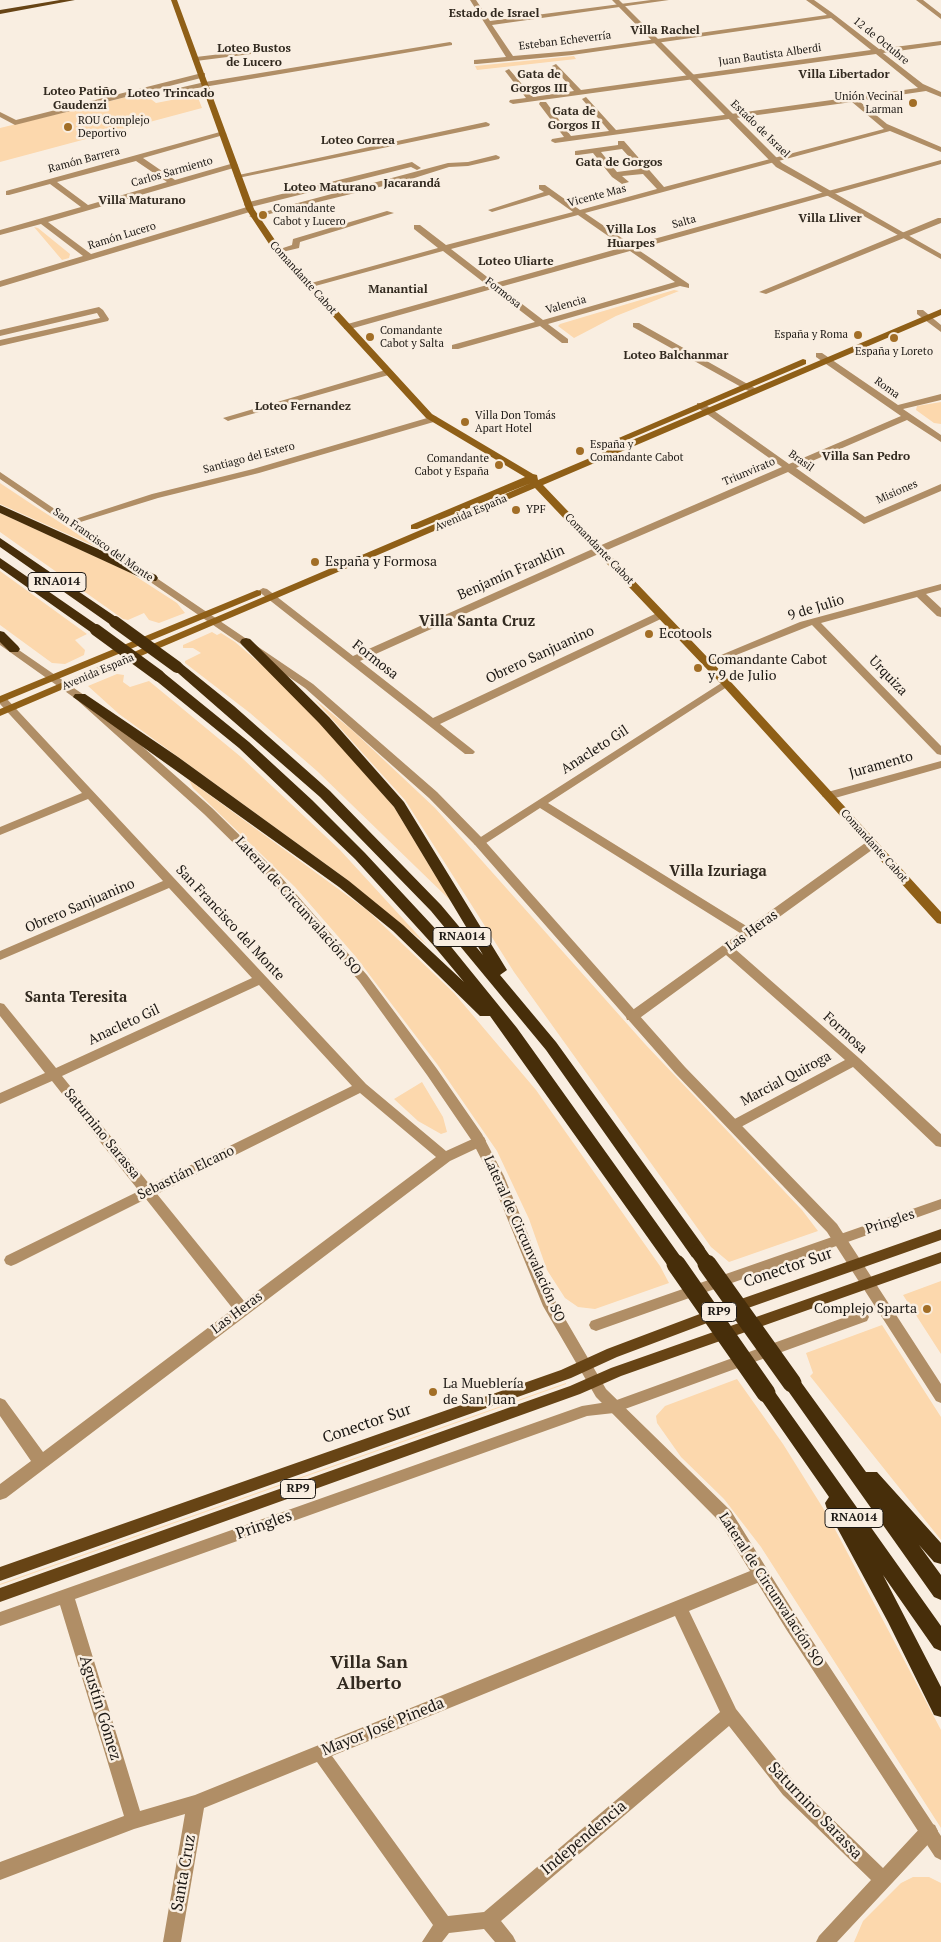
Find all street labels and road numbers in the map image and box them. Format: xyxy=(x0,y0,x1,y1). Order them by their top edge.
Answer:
street label: 12 de Octubre xyxy=(850,14,912,68)
street label: Esteban Echeverría xyxy=(518,29,612,53)
street label: Juan Bautista Alberdi xyxy=(718,41,822,69)
street label: Estado de Israel xyxy=(728,97,792,161)
street label: Ramón Barrera xyxy=(47,144,121,176)
street label: Carlos Sarmiento xyxy=(130,154,214,190)
street label: Vicente Mas xyxy=(566,182,628,210)
street label: Salta xyxy=(670,212,698,232)
street label: Ramón Lucero xyxy=(86,219,158,253)
street label: Comandante Cabot xyxy=(267,239,339,317)
street label: Formosa xyxy=(482,275,524,311)
street label: Valencia xyxy=(544,293,588,317)
street label: Roma xyxy=(872,375,902,401)
street label: Santiago del Estero xyxy=(202,439,296,477)
street label: Brasil xyxy=(786,448,816,474)
street label: Triunvirato xyxy=(721,455,777,489)
street label: Misiones xyxy=(874,477,920,507)
street label: Avenida España xyxy=(433,492,509,534)
street label: San Francisco del Monte xyxy=(50,505,156,585)
street label: Comandante Cabot xyxy=(562,511,636,587)
street label: Benjamín Franklin xyxy=(455,542,567,604)
road number: RNA014 xyxy=(28,572,86,592)
street label: 9 de Julio xyxy=(786,591,846,625)
street label: Obrero Sanjuanino xyxy=(483,623,597,687)
street label: Formosa xyxy=(349,637,401,683)
street label: Avenida España xyxy=(60,651,136,693)
street label: Urquiza xyxy=(865,653,911,699)
street label: Anacleto Gil xyxy=(558,722,632,778)
street label: Juramento xyxy=(847,748,915,782)
street label: Comandante Cabot xyxy=(838,807,910,885)
street label: Lateral de Circunvalación SO xyxy=(231,833,365,979)
street label: San Francisco del Monte xyxy=(172,862,288,984)
street label: Obrero Sanjuanino xyxy=(23,875,137,937)
street label: Las Heras xyxy=(723,907,781,955)
road number: RNA014 xyxy=(433,928,491,946)
street label: Anacleto Gil xyxy=(86,1001,162,1049)
street label: Formosa xyxy=(819,1009,871,1057)
street label: Marcial Quiroga xyxy=(738,1048,834,1110)
street label: Saturnino Sarassa xyxy=(60,1085,144,1183)
street label: Sebastián Elcano xyxy=(135,1142,237,1204)
street label: Lateral de Circunvalación SO xyxy=(480,1153,568,1325)
street label: Pringles xyxy=(863,1206,917,1238)
street label: Conector Sur xyxy=(741,1244,835,1292)
street label: Las Heras xyxy=(208,1288,266,1338)
road number: RP9 xyxy=(702,1302,736,1321)
street label: Conector Sur xyxy=(320,1400,414,1448)
road number: RP9 xyxy=(280,1480,316,1498)
street label: Pringles xyxy=(233,1506,295,1544)
road number: RNA014 xyxy=(825,1509,883,1528)
street label: Lateral de Circunvalación SO xyxy=(715,1510,827,1670)
street label: Agustín Gómez xyxy=(75,1653,125,1763)
street label: Mayor José Pineda xyxy=(319,1694,447,1760)
street label: Saturnino Sarassa xyxy=(764,1759,866,1863)
street label: Independencia xyxy=(537,1797,631,1879)
street label: Santa Cruz xyxy=(168,1833,200,1913)

